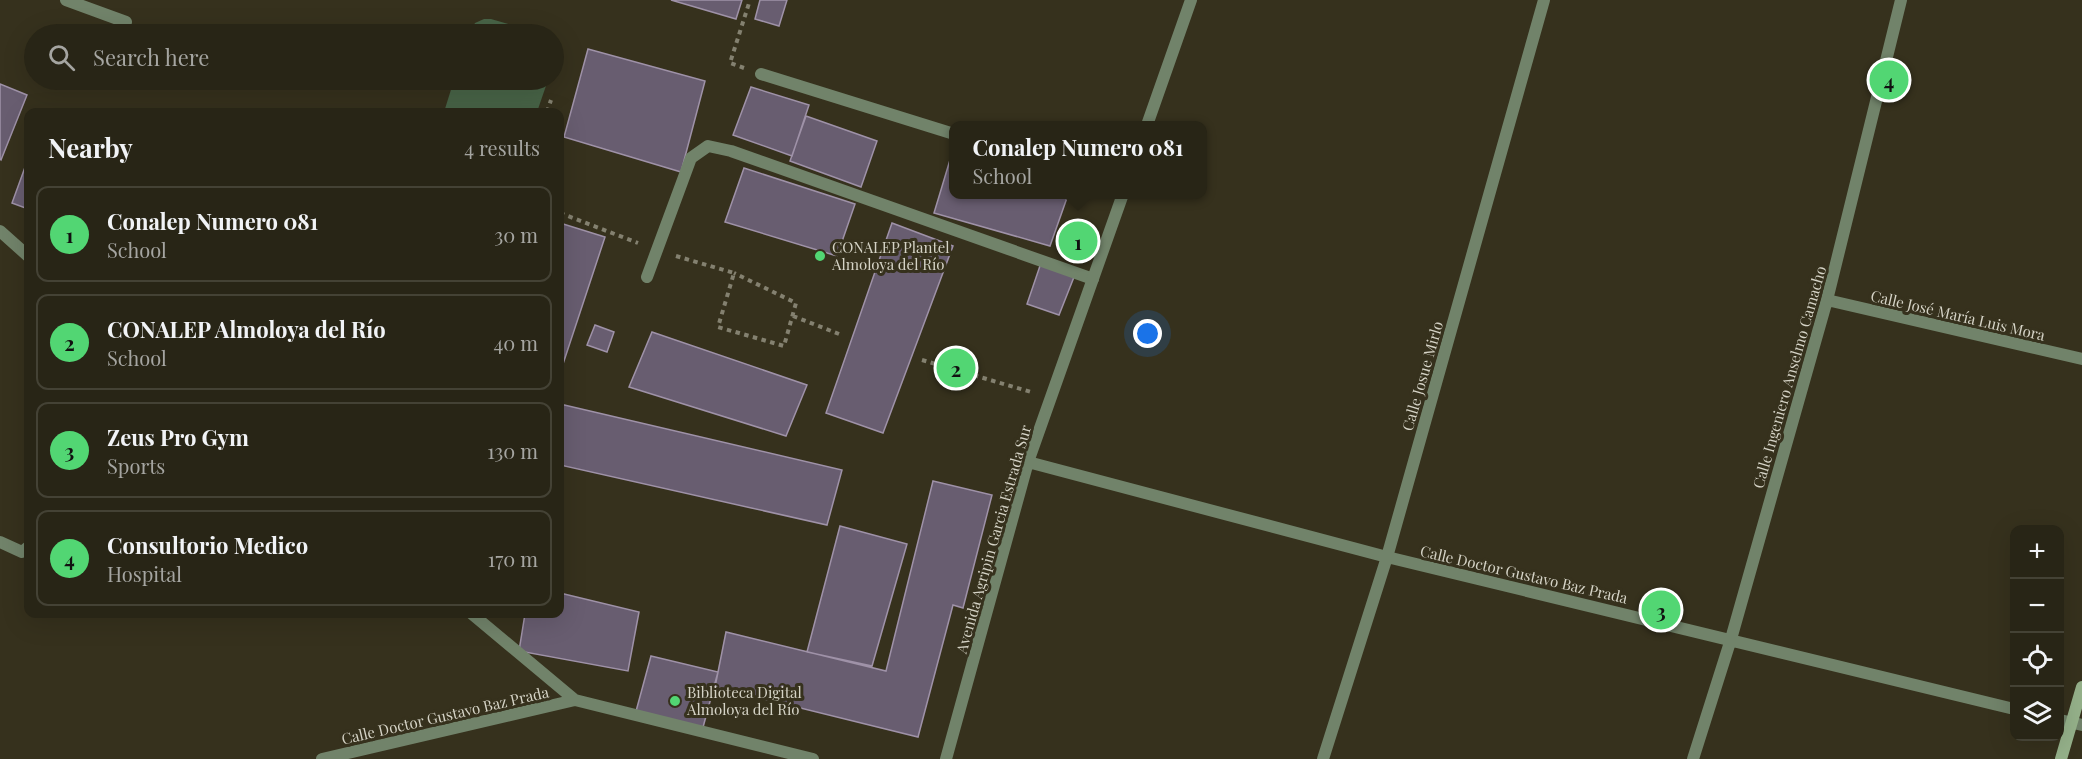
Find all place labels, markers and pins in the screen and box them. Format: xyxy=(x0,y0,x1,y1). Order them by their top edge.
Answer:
pin: 4 xyxy=(1870,58,1908,103)
pin: 1 xyxy=(1058,218,1098,264)
place label: CONALEP Plantel Almoloya del Río xyxy=(831,237,950,274)
marker: CONALEP Plantel Almoloya del Río xyxy=(813,249,827,263)
pin: 2 xyxy=(936,346,976,391)
pin: 3 xyxy=(1642,588,1680,632)
place label: Biblioteca Digital Almoloya del Río xyxy=(686,682,802,719)
marker: Biblioteca Digital Almoloya del Río xyxy=(668,694,682,708)

